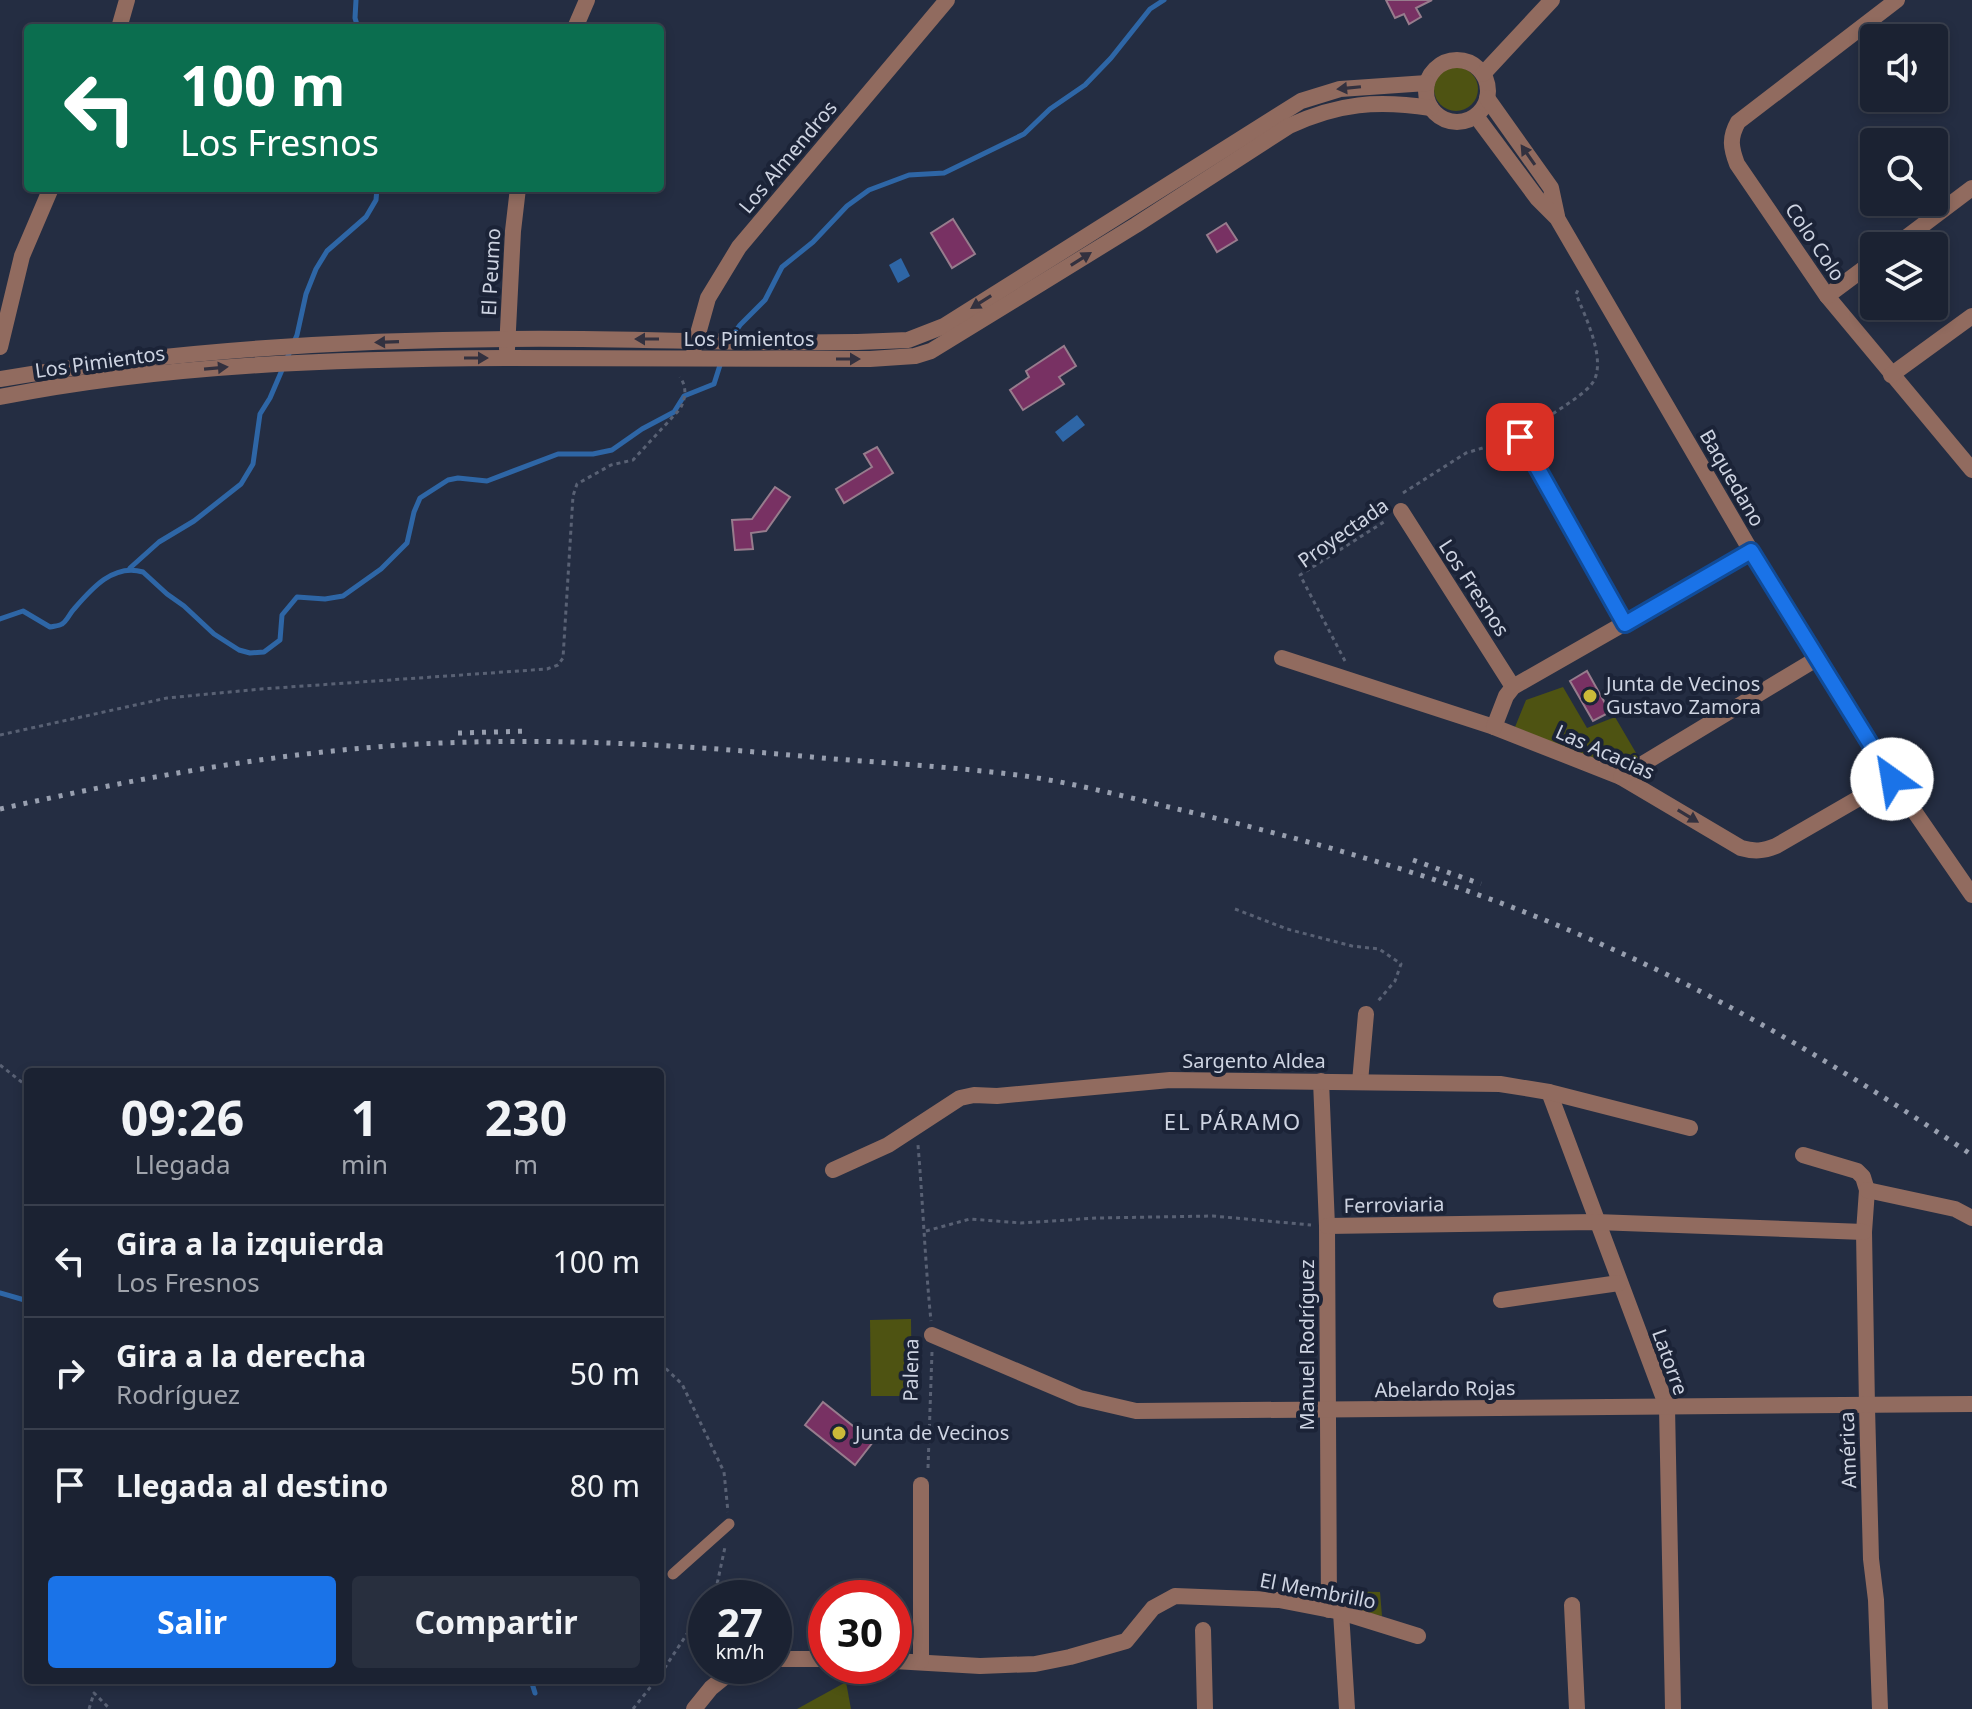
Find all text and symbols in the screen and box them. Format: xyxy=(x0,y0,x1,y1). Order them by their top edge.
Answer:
map controls xyxy=(1860,24,1948,320)
button: sound xyxy=(1860,24,1948,112)
text: 100 m xyxy=(180,46,345,122)
icon: left xyxy=(48,56,152,160)
one-way arrow xyxy=(1336,82,1361,95)
street label: Los Almendros xyxy=(732,95,843,219)
text: Los Fresnos xyxy=(180,118,379,167)
button: search xyxy=(1860,128,1948,216)
one-way arrow xyxy=(1521,145,1536,166)
street label: Colo Colo xyxy=(1779,197,1852,286)
street label: El Peumo xyxy=(475,227,506,317)
button: layers xyxy=(1860,232,1948,320)
one-way arrow xyxy=(1070,253,1092,267)
one-way arrow xyxy=(971,295,992,310)
street label: Los Pimientos xyxy=(683,325,815,352)
one-way arrow xyxy=(634,333,659,345)
one-way arrow xyxy=(374,335,399,348)
street label: Los Pimientos xyxy=(33,339,167,384)
one-way arrow xyxy=(464,352,489,364)
one-way arrow xyxy=(836,353,861,365)
one-way arrow xyxy=(204,361,229,374)
pin xyxy=(1486,403,1554,471)
icon: arrive xyxy=(1498,415,1542,459)
street label: Baquedano xyxy=(1694,424,1771,531)
street label: Proyectada xyxy=(1292,492,1393,574)
street label: Los Fresnos xyxy=(1433,534,1516,641)
place label: Junta de Vecinos Gustavo Zamora xyxy=(1604,670,1761,720)
marker: Junta de Vecinos Gustavo Zamora xyxy=(1581,687,1599,705)
street label: Las Acacias xyxy=(1551,718,1659,785)
position arrow xyxy=(1850,737,1934,821)
one-way arrow xyxy=(1677,808,1700,823)
street label: Sargento Aldea xyxy=(1182,1047,1326,1074)
text: 09:26 xyxy=(121,1085,244,1150)
text: 1 xyxy=(351,1085,378,1150)
text: 230 xyxy=(485,1085,567,1150)
district label: EL PÁRAMO xyxy=(1164,1106,1302,1136)
text: Llegada xyxy=(134,1146,231,1182)
text: min xyxy=(341,1146,388,1182)
text: m xyxy=(514,1146,538,1182)
street label: Ferroviaria xyxy=(1343,1190,1445,1219)
text: Gira a la izquierda xyxy=(116,1223,385,1264)
icon: left xyxy=(48,1239,92,1283)
text: 100 m xyxy=(553,1241,640,1282)
street label: Manuel Rodríguez xyxy=(1293,1259,1320,1431)
text: Los Fresnos xyxy=(116,1264,260,1300)
street label: Latorre xyxy=(1646,1325,1695,1399)
text: Gira a la derecha xyxy=(116,1335,366,1376)
street label: Palena xyxy=(896,1338,925,1402)
icon: right xyxy=(48,1351,92,1395)
text: 50 m xyxy=(570,1353,640,1394)
street label: Abelardo Rojas xyxy=(1374,1374,1516,1403)
text: Rodríguez xyxy=(116,1376,240,1412)
street label: América xyxy=(1833,1411,1862,1489)
place label: Junta de Vecinos xyxy=(853,1419,1009,1446)
marker: Junta de Vecinos xyxy=(830,1424,848,1442)
icon: arrive xyxy=(48,1463,92,1507)
text: Llegada al destino xyxy=(116,1465,388,1506)
text: 80 m xyxy=(570,1465,640,1506)
street label: El Membrillo xyxy=(1258,1566,1378,1615)
button: Salir xyxy=(48,1576,336,1668)
button: Compartir xyxy=(352,1576,640,1668)
speed limit sign: 30 xyxy=(808,1580,912,1684)
text: 27 xyxy=(717,1594,763,1649)
text: km/h xyxy=(715,1638,765,1665)

